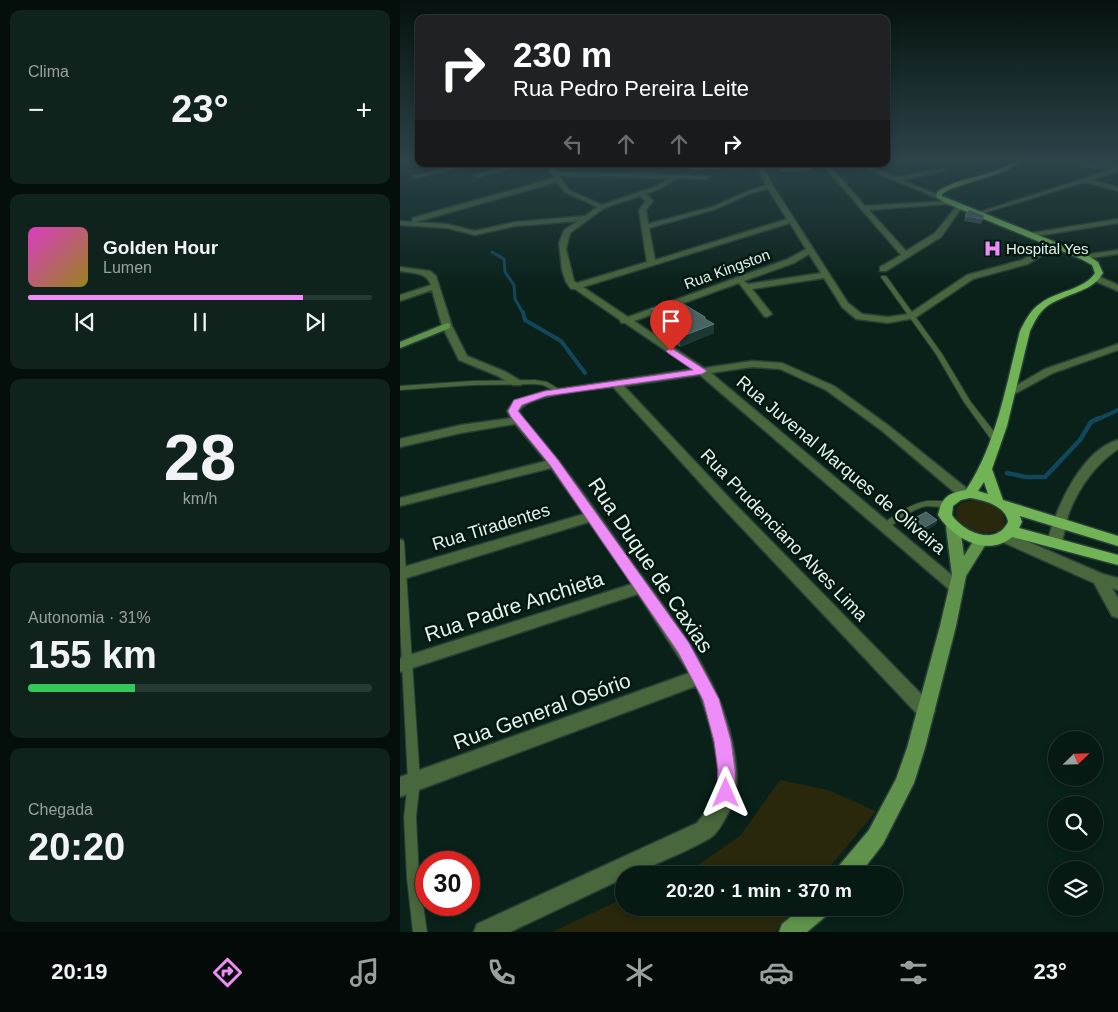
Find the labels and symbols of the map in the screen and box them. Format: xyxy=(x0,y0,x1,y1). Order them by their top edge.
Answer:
hospital icon: Hospital Yes xyxy=(982,238,1002,258)
place label: Hospital Yes xyxy=(1006,240,1089,257)
street label: Rua Kingston xyxy=(682,246,772,292)
pin xyxy=(650,300,692,351)
street label: Rua Juvenal Marques de Oliveira xyxy=(733,372,950,559)
street label: Rua Prudenciano Alves Lima xyxy=(697,445,872,626)
street label: Rua Duque de Caxias xyxy=(584,473,718,657)
street label: Rua Tiradentes xyxy=(430,500,552,554)
street label: Rua Padre Anchieta xyxy=(422,566,607,646)
street label: Rua General Osório xyxy=(450,668,634,754)
north arrow xyxy=(1048,731,1102,786)
position arrow xyxy=(699,766,751,818)
speed limit sign: 30 xyxy=(415,851,480,916)

